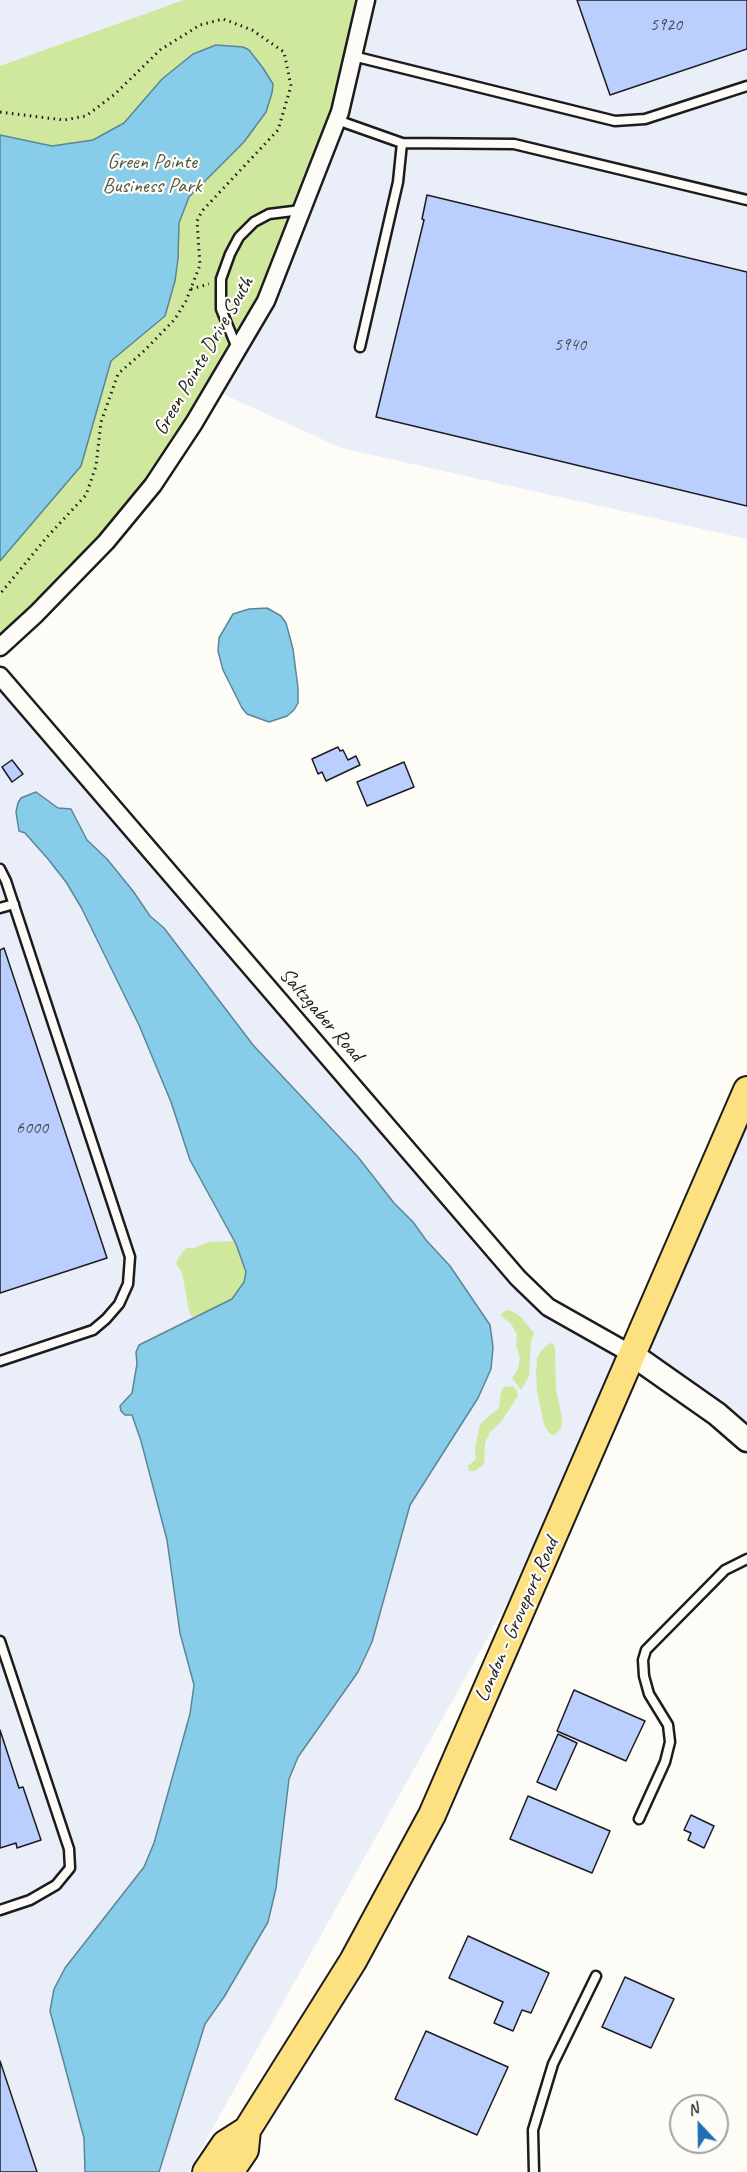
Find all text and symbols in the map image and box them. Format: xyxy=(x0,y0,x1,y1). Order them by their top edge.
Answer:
house number: 5920 xyxy=(650,14,682,36)
park label: Green Pointe Business Park xyxy=(103,149,201,199)
street label: Green Pointe Drive South xyxy=(148,272,260,440)
house number: 5940 xyxy=(554,334,586,356)
street label: Saltzgaber Road xyxy=(273,963,369,1067)
house number: 6000 xyxy=(16,1117,48,1139)
street label: London - Groveport Road xyxy=(469,1534,565,1706)
north arrow xyxy=(669,2094,729,2154)
text: N xyxy=(685,2098,701,2120)

